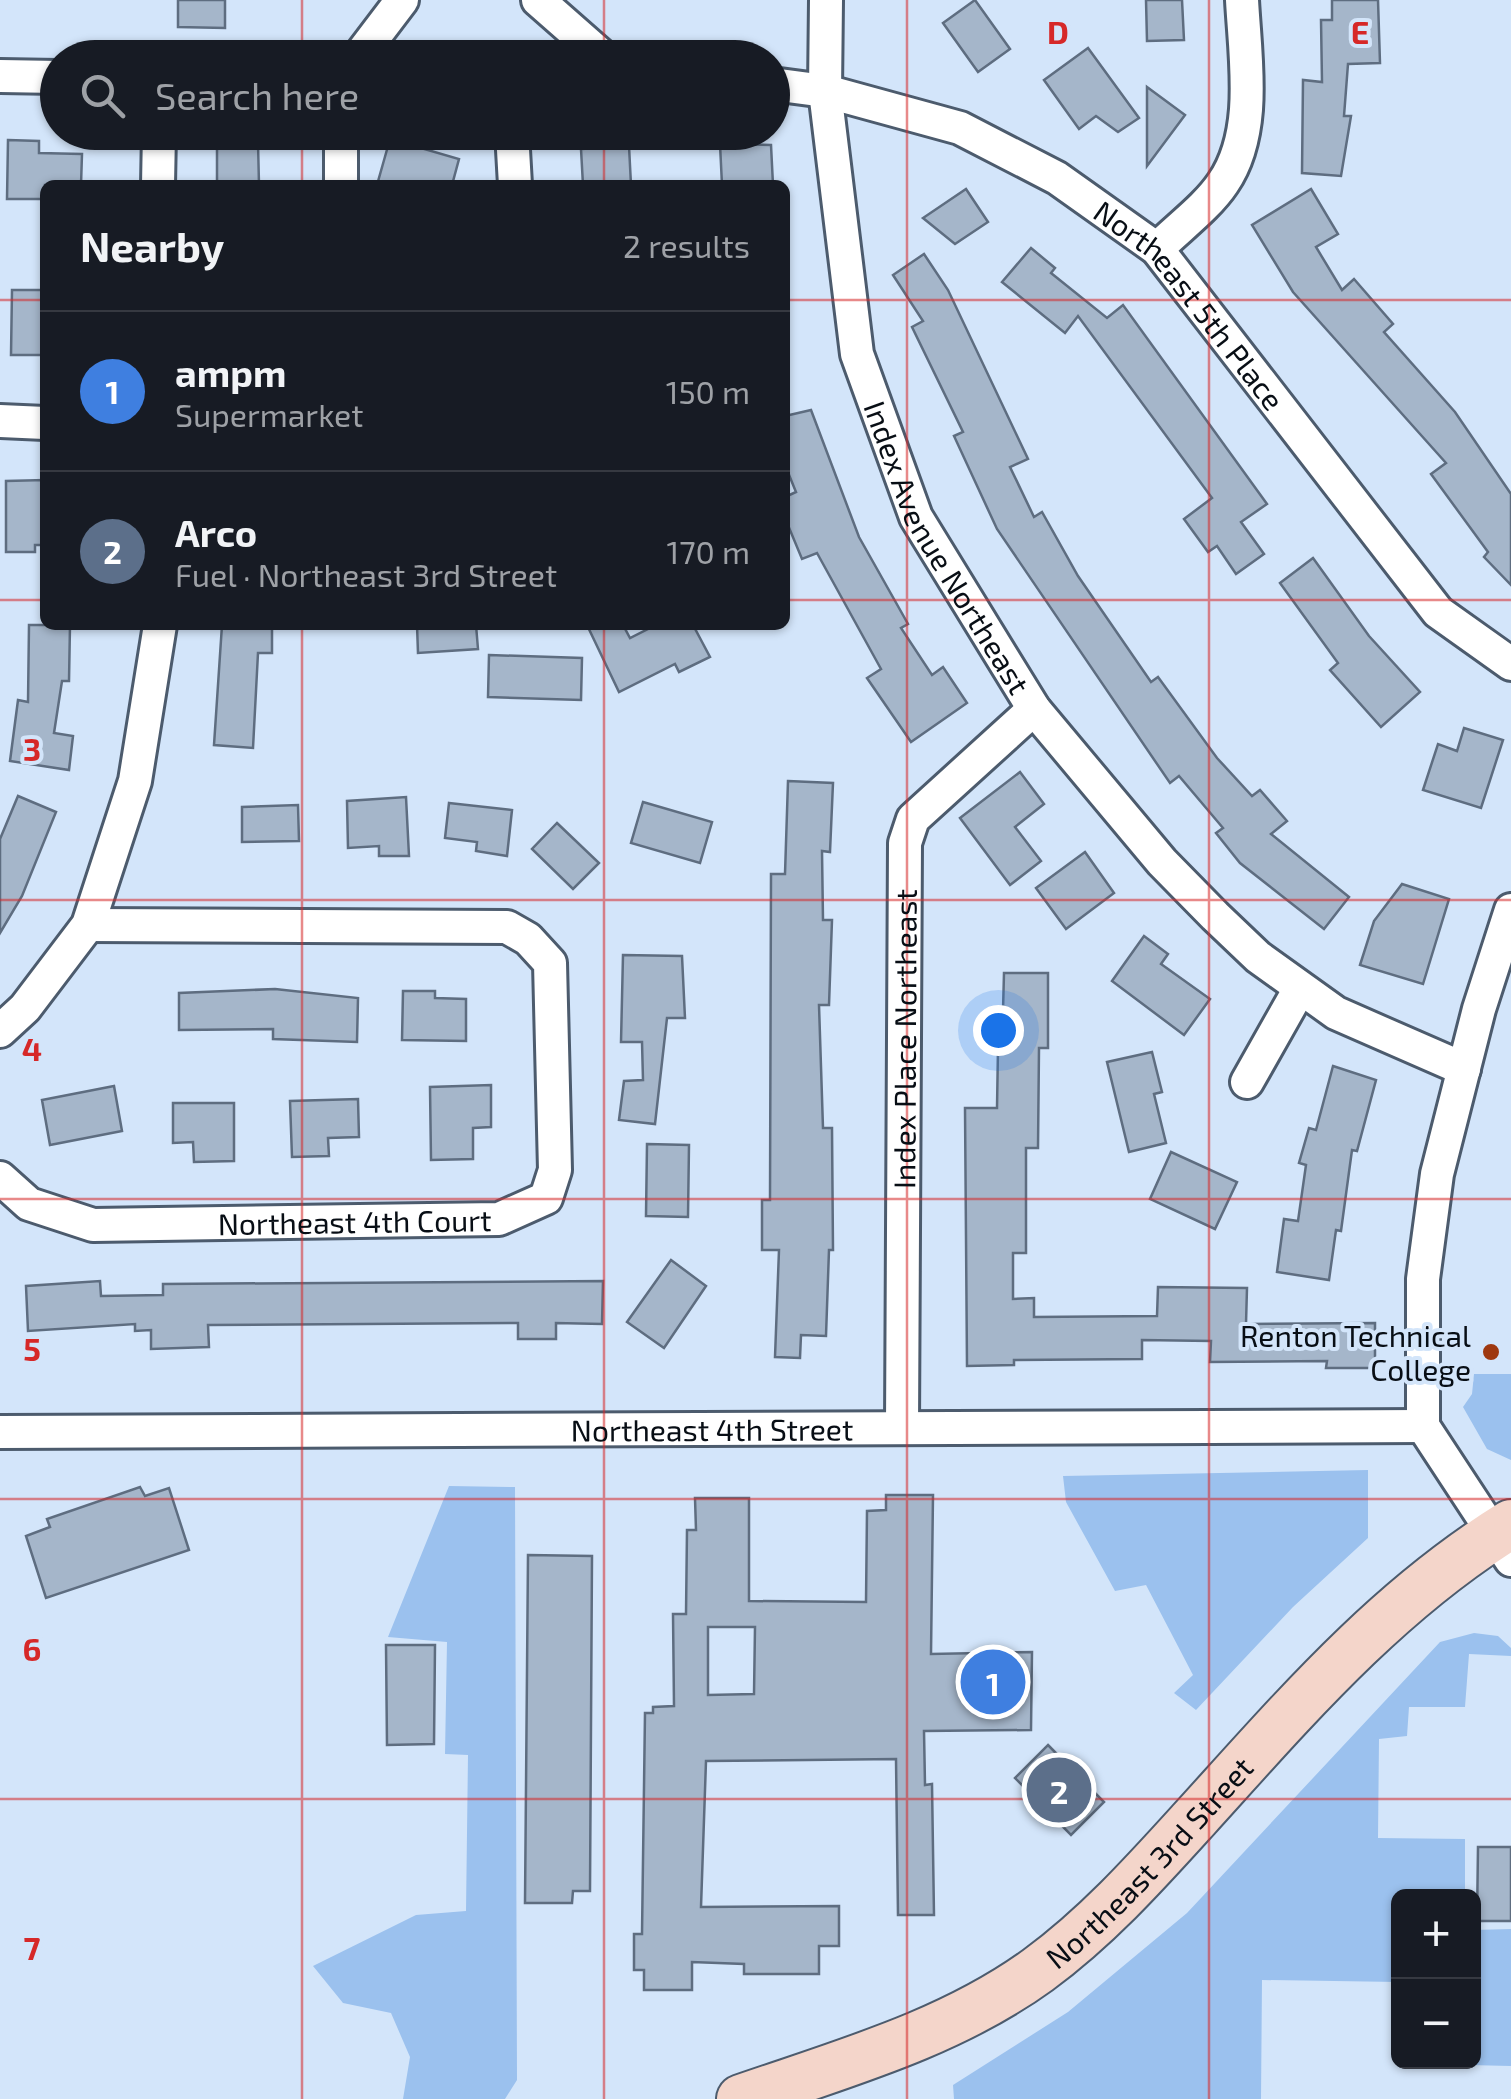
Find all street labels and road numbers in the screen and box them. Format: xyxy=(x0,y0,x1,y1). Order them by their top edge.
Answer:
street label: Northeast 5th Place xyxy=(1088,192,1292,417)
street label: Index Avenue Northeast xyxy=(857,396,1038,700)
street label: Index Place Northeast xyxy=(885,889,923,1189)
street label: Northeast 4th Court xyxy=(217,1201,492,1241)
street label: Northeast 4th Street xyxy=(571,1410,853,1448)
street label: Northeast 3rd Street xyxy=(1038,1749,1260,1975)

